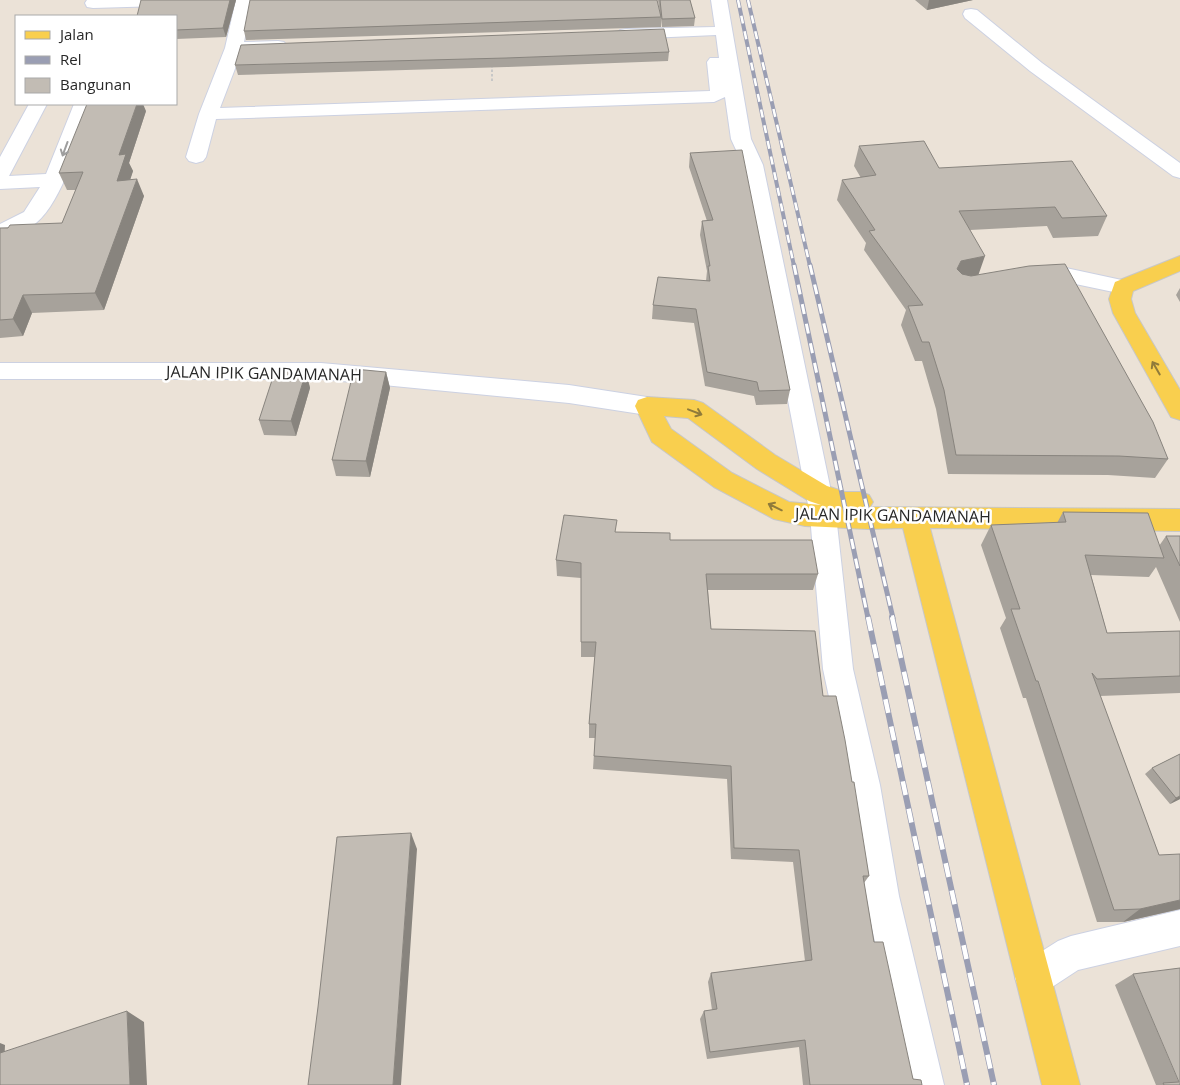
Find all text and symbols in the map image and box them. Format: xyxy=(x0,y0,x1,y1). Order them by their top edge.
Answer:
legend xyxy=(15,15,178,105)
text: Jalan xyxy=(58,24,94,44)
text: Rel xyxy=(60,49,81,69)
text: Bangunan xyxy=(60,74,131,94)
one-way arrow xyxy=(60,141,69,156)
street label: JALAN IPIK GANDAMANAH xyxy=(164,360,362,386)
one-way arrow xyxy=(1150,362,1160,376)
one-way arrow xyxy=(687,408,702,417)
one-way arrow xyxy=(768,502,783,512)
street label: JALAN IPIK GANDAMANAH xyxy=(793,502,991,528)

